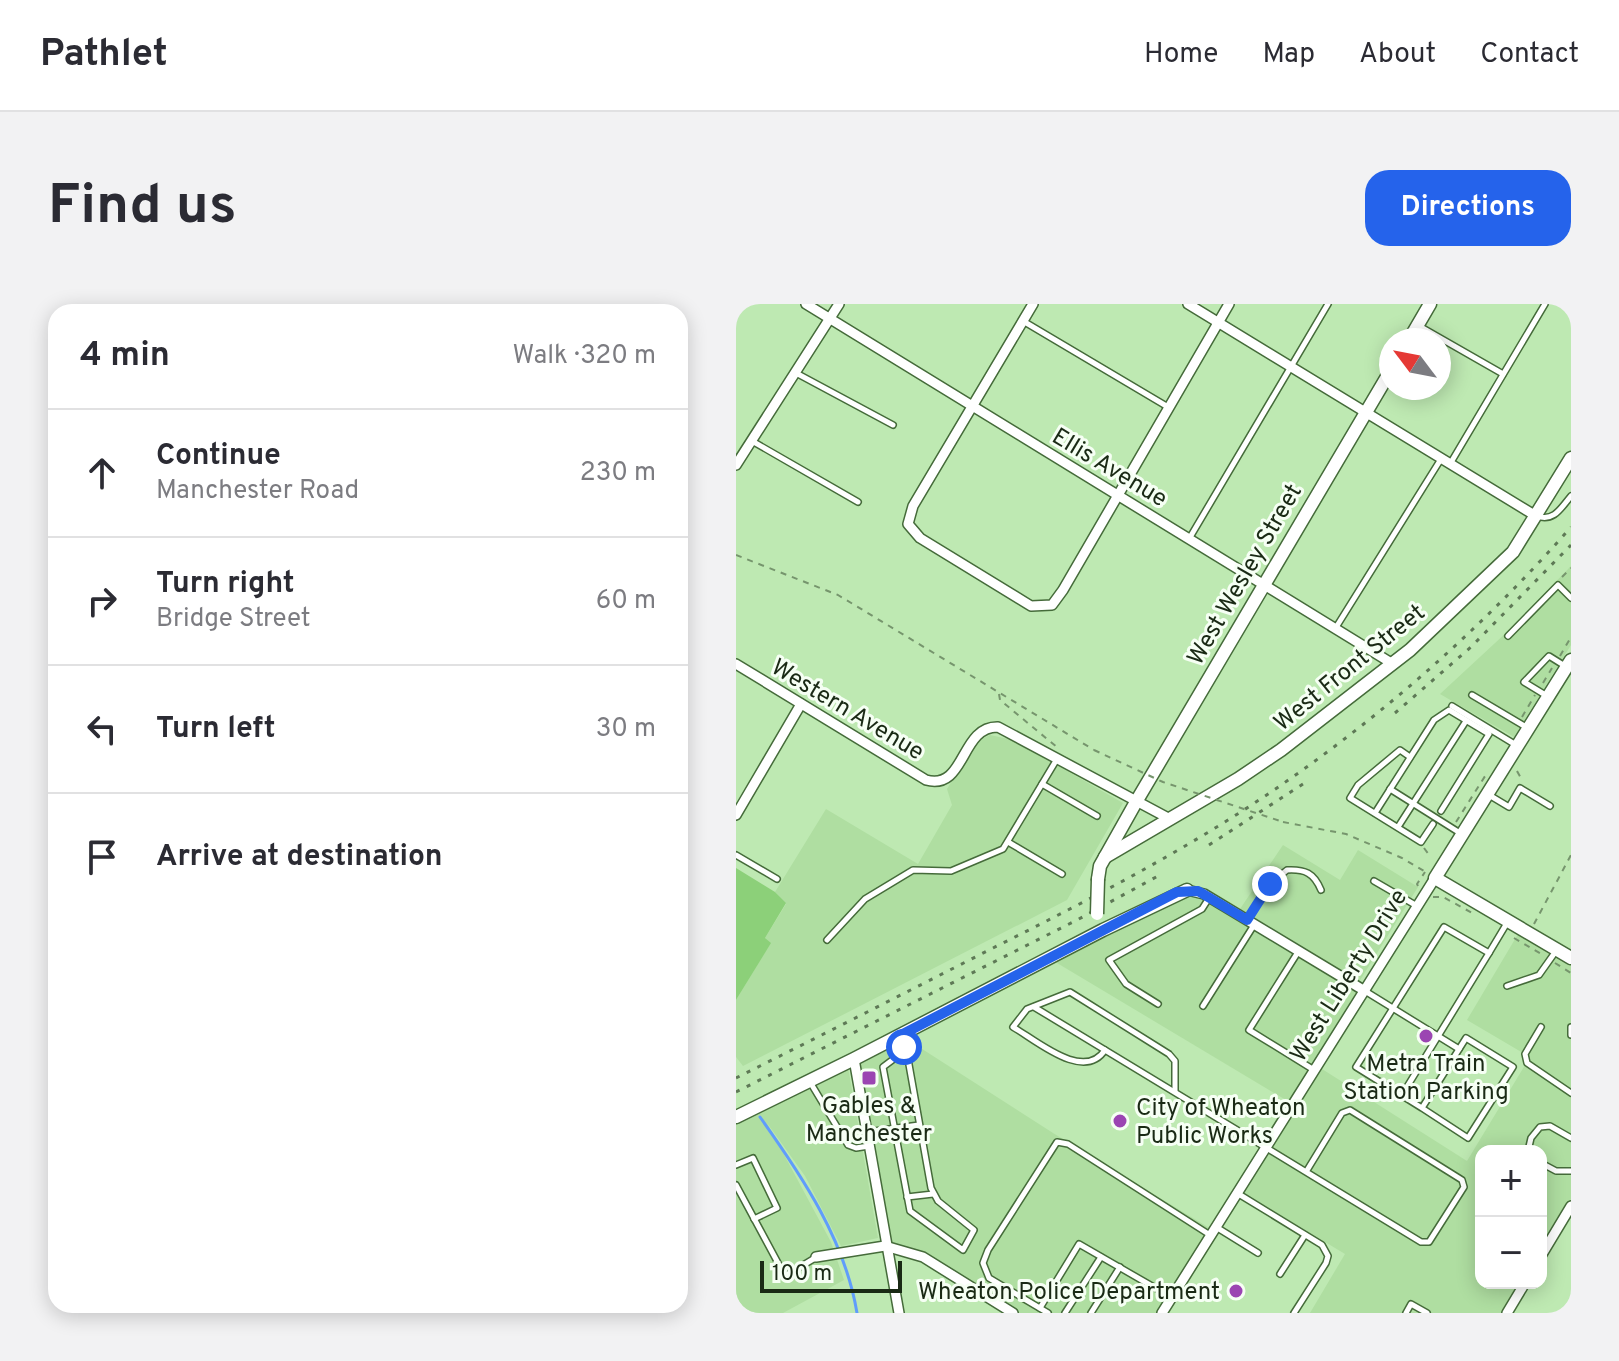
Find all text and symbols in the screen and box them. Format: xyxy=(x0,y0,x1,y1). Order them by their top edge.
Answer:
text: Pathlet xyxy=(40,31,168,80)
text: Home xyxy=(1144,37,1218,73)
text: Map xyxy=(1262,37,1315,73)
text: About xyxy=(1359,37,1436,73)
text: Contact xyxy=(1480,37,1579,73)
button: Directions xyxy=(1365,170,1571,246)
text: Find us xyxy=(48,173,237,243)
north arrow xyxy=(1379,328,1451,400)
text: 4 min xyxy=(80,335,170,378)
text: Walk · 320 m xyxy=(512,340,656,373)
street label: Ellis Avenue xyxy=(1046,423,1172,515)
text: Continue xyxy=(156,438,281,475)
icon: ahead xyxy=(80,451,124,495)
text: 230 m xyxy=(580,457,656,490)
text: Manchester Road xyxy=(156,475,359,508)
street label: West Wesley Street xyxy=(1182,479,1310,671)
text: Turn right xyxy=(156,566,294,603)
icon: right xyxy=(80,579,124,623)
text: 60 m xyxy=(596,585,656,618)
street label: West Front Street xyxy=(1269,598,1432,739)
text: Bridge Street xyxy=(156,603,310,636)
street label: Western Avenue xyxy=(765,653,929,768)
icon: left xyxy=(80,707,124,751)
text: Turn left xyxy=(156,711,276,748)
text: 30 m xyxy=(596,713,656,746)
icon: arrive xyxy=(80,835,124,879)
text: Arrive at destination xyxy=(156,839,442,876)
route end xyxy=(1252,866,1288,902)
street label: West Liberty Drive xyxy=(1284,884,1415,1068)
marker: Metra Train Station Parking xyxy=(1417,1027,1435,1045)
route start xyxy=(886,1029,922,1065)
place label: Metra Train Station Parking xyxy=(1343,1050,1509,1108)
marker: Gables & Manchester xyxy=(860,1069,878,1087)
place label: Gables & Manchester xyxy=(806,1092,932,1150)
place label: City of Wheaton Public Works xyxy=(1136,1094,1306,1152)
marker: City of Wheaton Public Works xyxy=(1111,1112,1129,1130)
map controls xyxy=(1475,1145,1547,1289)
button: + xyxy=(1475,1145,1547,1217)
button: − xyxy=(1475,1217,1547,1289)
scale bar xyxy=(760,1257,902,1293)
text: 100 m xyxy=(772,1261,832,1288)
place label: Wheaton Police Department xyxy=(918,1278,1220,1308)
marker: Wheaton Police Department xyxy=(1227,1282,1245,1300)

